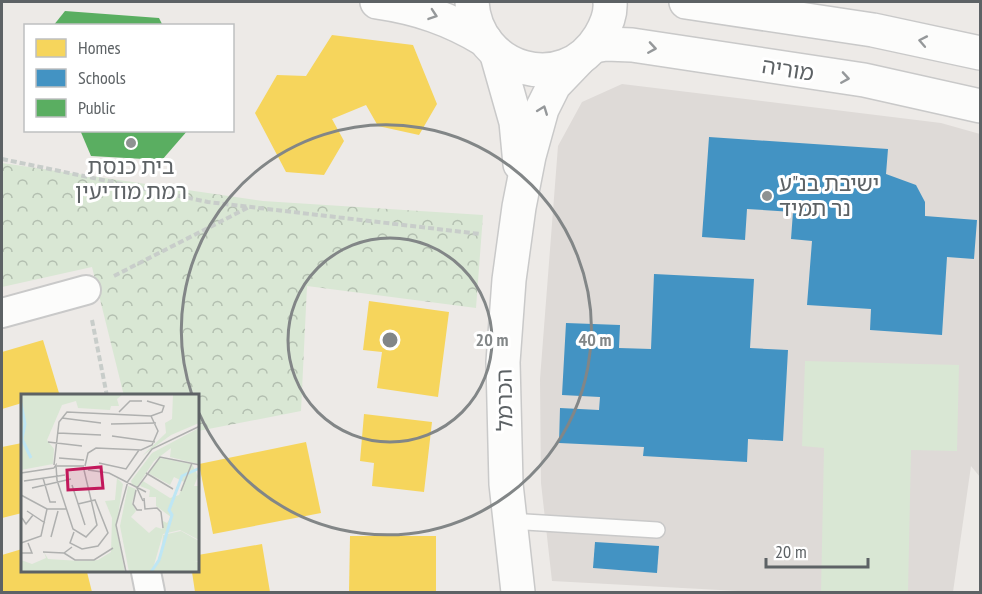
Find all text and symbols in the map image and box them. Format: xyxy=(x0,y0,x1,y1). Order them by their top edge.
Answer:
one-way arrow xyxy=(427,8,438,21)
legend xyxy=(24,24,234,132)
one-way arrow xyxy=(919,35,929,48)
text: Homes xyxy=(78,36,121,59)
one-way arrow xyxy=(647,41,657,54)
street label: מוריה xyxy=(760,51,816,87)
text: Schools xyxy=(78,66,126,89)
one-way arrow xyxy=(840,71,849,83)
text: Public xyxy=(78,96,116,119)
one-way arrow xyxy=(535,105,548,116)
marker: בית כנסת רמת מודיעין xyxy=(124,136,138,150)
place label: בית כנסת רמת מודיעין xyxy=(75,152,187,205)
place label: ישיבת בנ"ע נר תמיד xyxy=(779,169,879,222)
marker: ישיבת בנ"ע נר תמיד xyxy=(760,189,774,203)
text: 20 m xyxy=(476,328,508,351)
text: 40 m xyxy=(579,328,611,351)
centre of rings xyxy=(380,330,400,350)
street label: הכרמל xyxy=(489,369,519,431)
inset map xyxy=(21,394,200,573)
scale bar xyxy=(766,531,868,569)
text: 20 m xyxy=(775,540,807,563)

